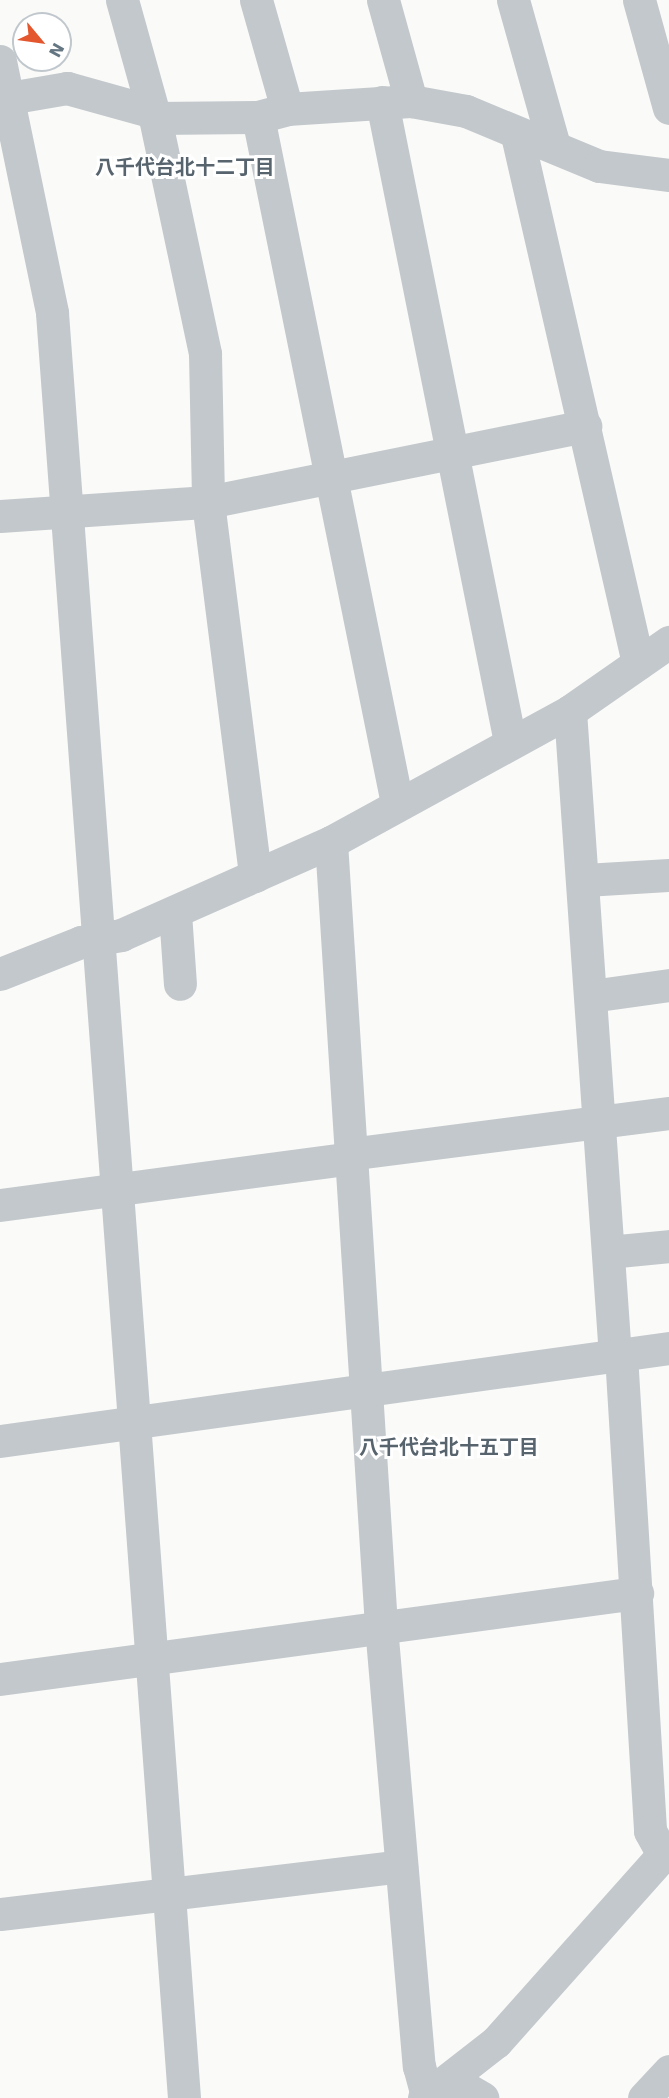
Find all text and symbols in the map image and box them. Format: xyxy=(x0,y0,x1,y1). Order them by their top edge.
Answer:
north arrow xyxy=(12,12,72,72)
text: N xyxy=(45,40,68,60)
district label: 八千代台北十二丁目 xyxy=(95,155,275,179)
district label: 八千代台北十五丁目 xyxy=(359,1435,539,1459)

